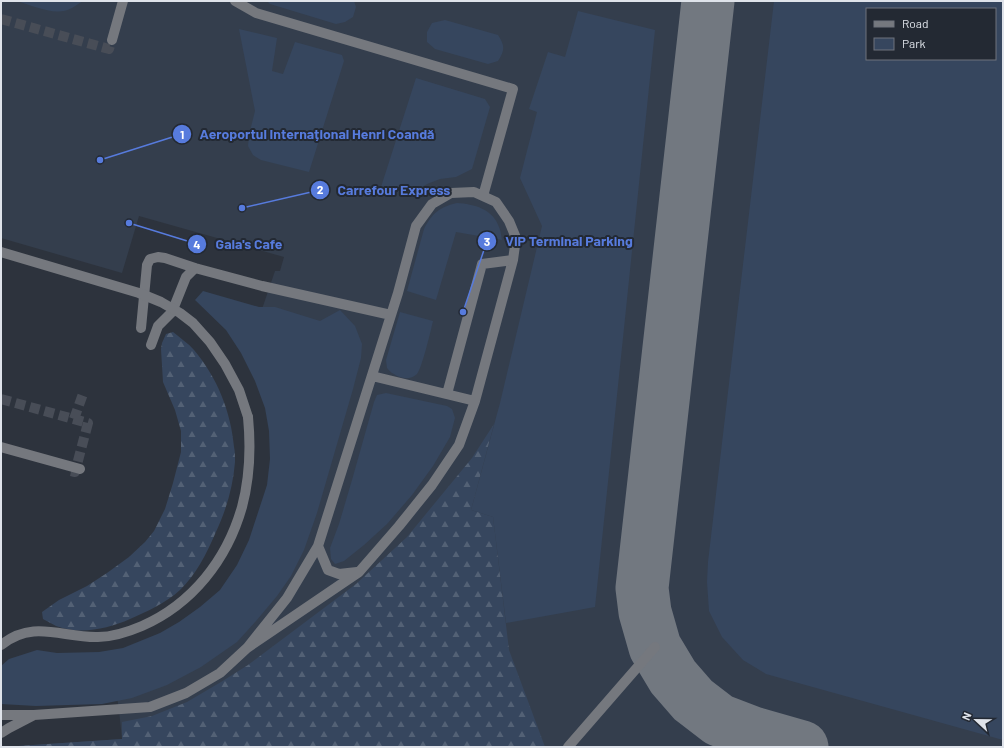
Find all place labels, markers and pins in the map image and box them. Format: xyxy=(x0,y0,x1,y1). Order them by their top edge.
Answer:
callout: Aeroportul Internațional Henri Coandă xyxy=(172,121,443,147)
callout: Carrefour Express xyxy=(310,177,459,203)
callout: VIP Terminal Parking xyxy=(477,228,641,254)
callout: Gaia's Cafe xyxy=(187,231,290,257)

